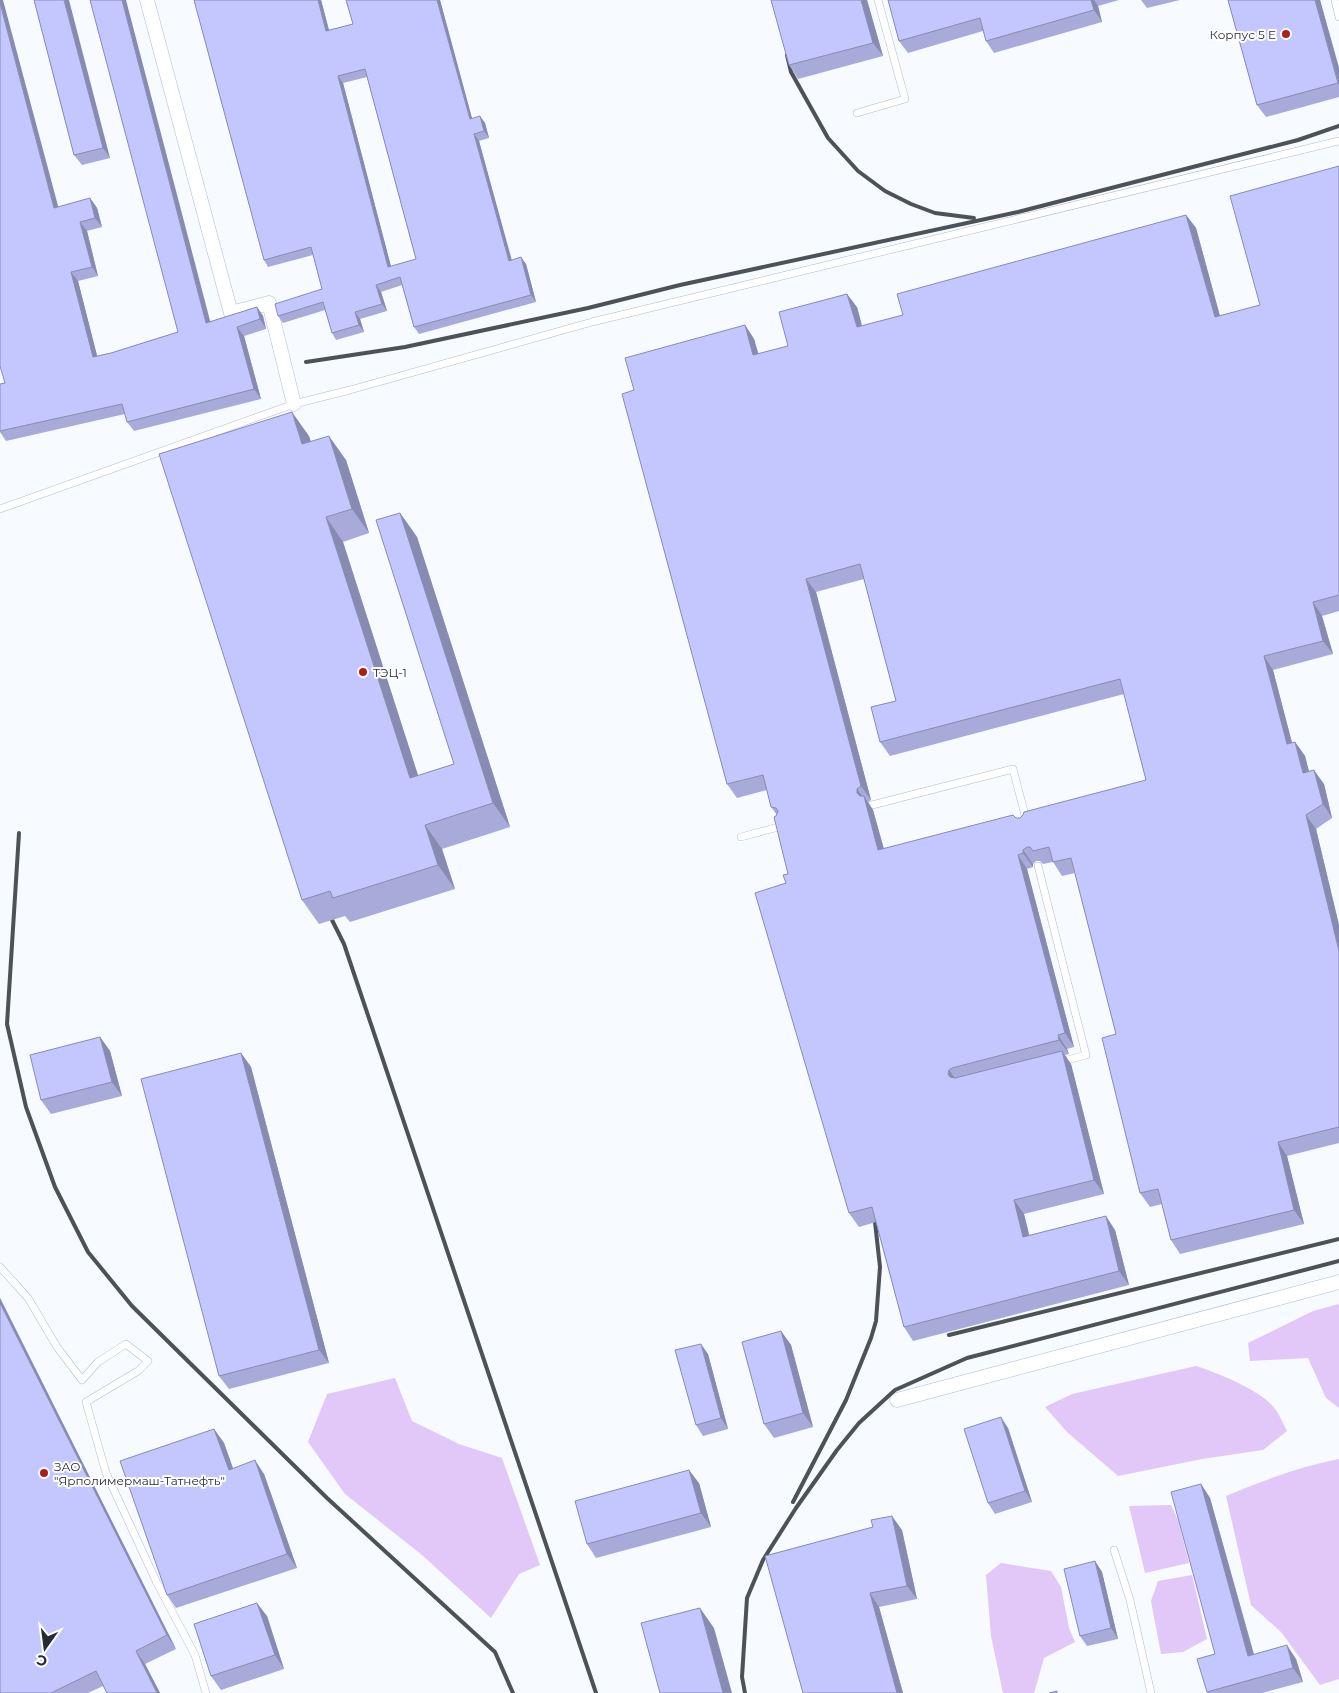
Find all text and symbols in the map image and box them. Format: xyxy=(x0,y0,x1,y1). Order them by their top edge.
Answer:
place label: Корпус 5 E xyxy=(1210,27,1276,42)
marker: Корпус 5 E xyxy=(1280,28,1292,40)
place label: ТЭЦ-1 xyxy=(373,665,407,680)
marker: ТЭЦ-1 xyxy=(357,666,369,678)
place label: ЗАО "Ярполимермаш-Татнефть" xyxy=(54,1459,225,1488)
marker: ЗАО "Ярполимермаш-Татнефть" xyxy=(38,1467,50,1479)
north arrow xyxy=(20,1623,70,1673)
text: С xyxy=(35,1651,49,1671)

